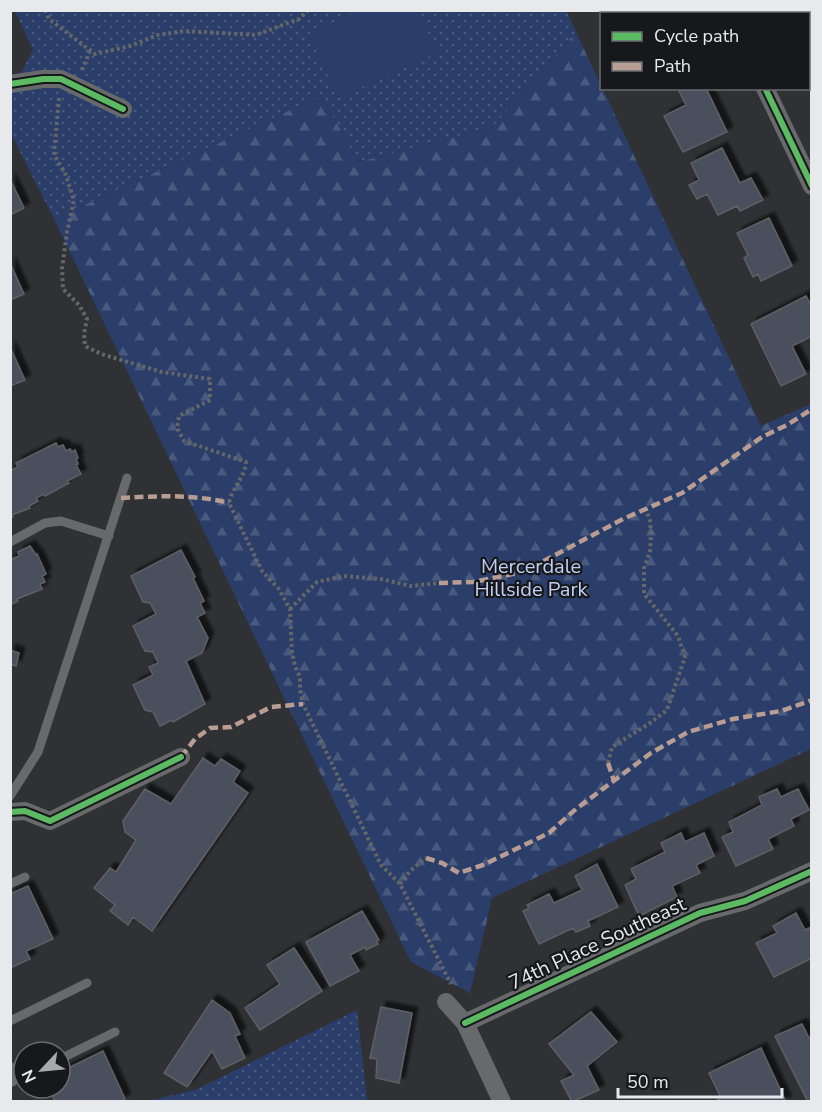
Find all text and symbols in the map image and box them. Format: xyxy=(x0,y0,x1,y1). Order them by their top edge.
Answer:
legend xyxy=(600,12,810,90)
text: Cycle path xyxy=(654,24,739,48)
text: Path xyxy=(654,54,691,78)
park label: Mercerdale Hillside Park xyxy=(474,553,589,603)
street label: 74th Place Southeast xyxy=(504,890,691,996)
north arrow xyxy=(12,1040,72,1100)
scale bar xyxy=(618,1061,782,1099)
text: N xyxy=(17,1066,42,1086)
text: 50 m xyxy=(627,1070,669,1094)

